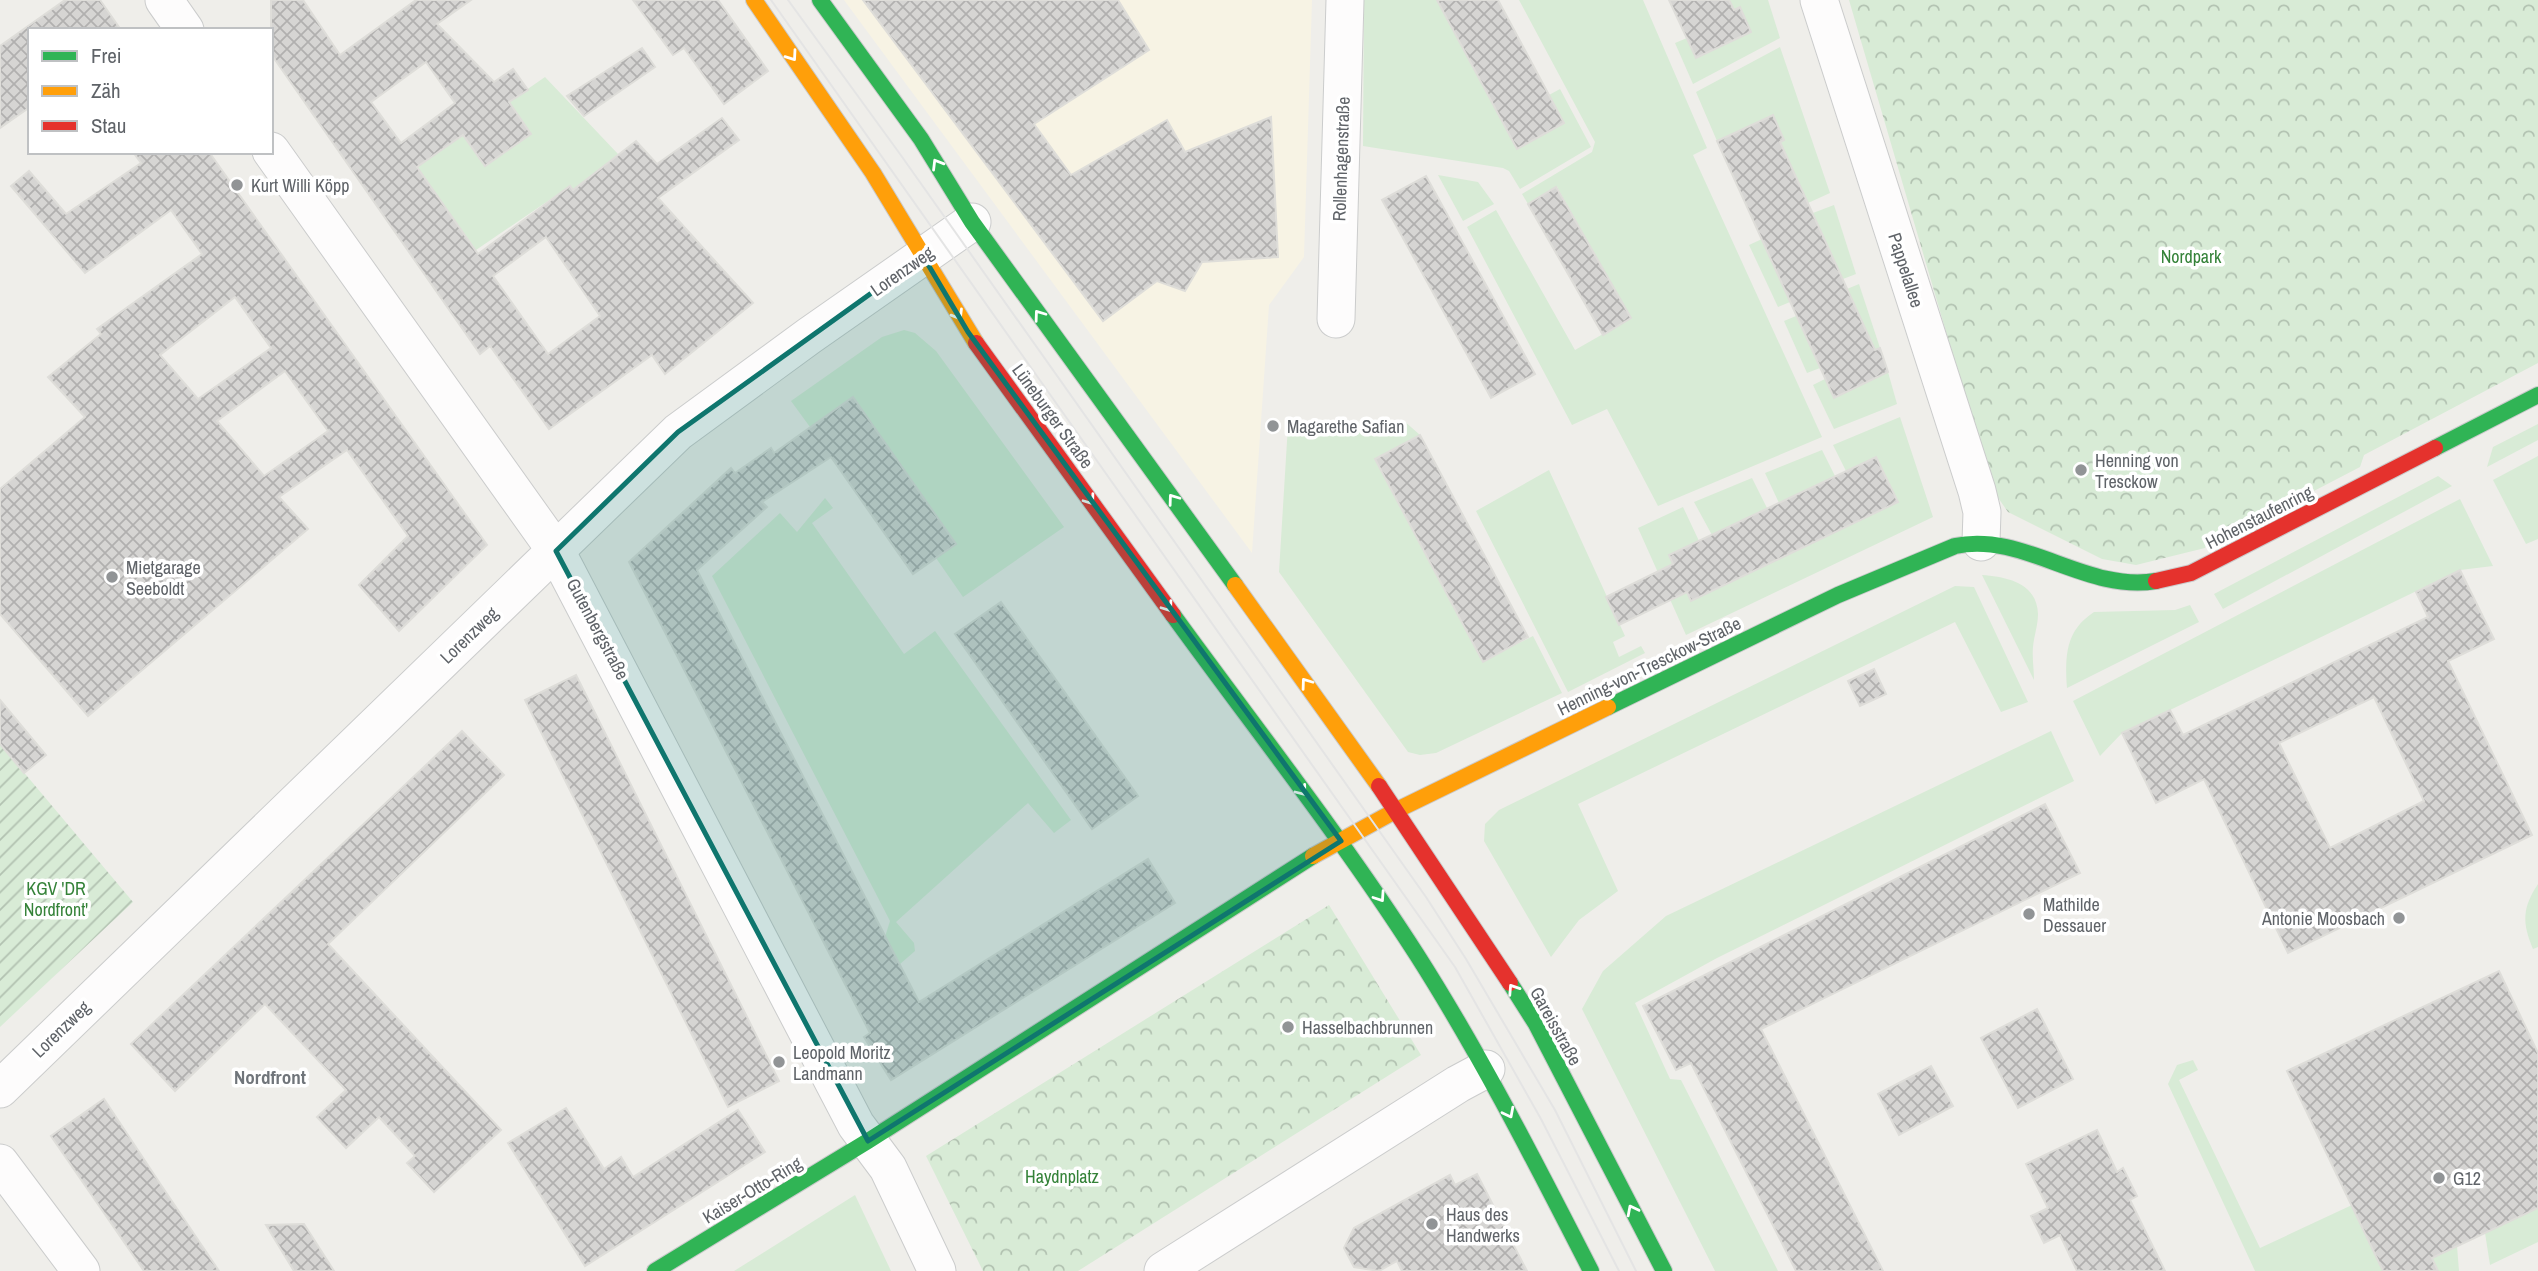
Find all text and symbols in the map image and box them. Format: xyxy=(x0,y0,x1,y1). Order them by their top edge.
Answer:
legend xyxy=(28,28,273,154)
text: Frei xyxy=(91,41,122,70)
one-way arrow xyxy=(784,48,797,61)
text: Zäh xyxy=(91,76,121,105)
street label: Rollenhagenstraße xyxy=(1326,96,1356,222)
text: Stau xyxy=(91,111,126,140)
one-way arrow xyxy=(932,159,945,172)
place label: Kurt Willi Köpp xyxy=(251,173,349,198)
marker: Kurt Willi Köpp xyxy=(229,177,245,193)
street label: Pappelallee xyxy=(1882,229,1930,311)
street label: Lorenzweg xyxy=(865,240,939,302)
park label: Nordpark xyxy=(2161,244,2222,269)
one-way arrow xyxy=(950,307,963,320)
one-way arrow xyxy=(1035,310,1047,322)
street label: Lüneburger Straße xyxy=(1006,359,1100,473)
place label: Magarethe Safian xyxy=(1287,414,1404,439)
marker: Magarethe Safian xyxy=(1265,418,1281,434)
place label: Henning von Tresckow xyxy=(2095,448,2179,494)
marker: Henning von Tresckow xyxy=(2073,462,2089,478)
street label: Hohenstaufenring xyxy=(2201,479,2318,555)
one-way arrow xyxy=(1082,492,1095,505)
one-way arrow xyxy=(1168,494,1181,507)
place label: Mietgarage Seeboldt xyxy=(126,555,201,601)
marker: Mietgarage Seeboldt xyxy=(104,569,120,585)
street label: Gutenbergstraße xyxy=(561,574,635,684)
one-way arrow xyxy=(1160,599,1172,612)
street label: Lorenzweg xyxy=(434,600,504,669)
street label: Henning-von-Tresckow-Straße xyxy=(1553,611,1745,721)
one-way arrow xyxy=(1302,678,1314,691)
one-way arrow xyxy=(1293,783,1306,795)
park label: KGV 'DR Nordfront' xyxy=(24,876,88,922)
one-way arrow xyxy=(1372,889,1384,902)
place label: Mathilde Dessauer xyxy=(2043,892,2106,938)
marker: Mathilde Dessauer xyxy=(2021,906,2037,922)
place label: Antonie Moosbach xyxy=(2261,906,2385,931)
marker: Antonie Moosbach xyxy=(2391,910,2407,926)
street label: Gareisstraße xyxy=(1524,982,1588,1070)
one-way arrow xyxy=(1508,983,1521,996)
street label: Lorenzweg xyxy=(26,994,96,1063)
place label: Hasselbachbrunnen xyxy=(1302,1015,1433,1040)
marker: Hasselbachbrunnen xyxy=(1280,1019,1296,1035)
place label: Leopold Moritz Landmann xyxy=(793,1040,891,1086)
marker: Leopold Moritz Landmann xyxy=(771,1054,787,1070)
district label: Nordfront xyxy=(234,1064,306,1090)
one-way arrow xyxy=(1501,1106,1514,1119)
street label: Kaiser-Otto-Ring xyxy=(698,1150,807,1229)
park label: Haydnplatz xyxy=(1025,1164,1099,1189)
place label: G12 xyxy=(2453,1166,2481,1191)
marker: G12 xyxy=(2431,1170,2447,1186)
place label: Haus des Handwerks xyxy=(1446,1202,1520,1248)
one-way arrow xyxy=(1627,1205,1641,1217)
marker: Haus des Handwerks xyxy=(1424,1216,1440,1232)

